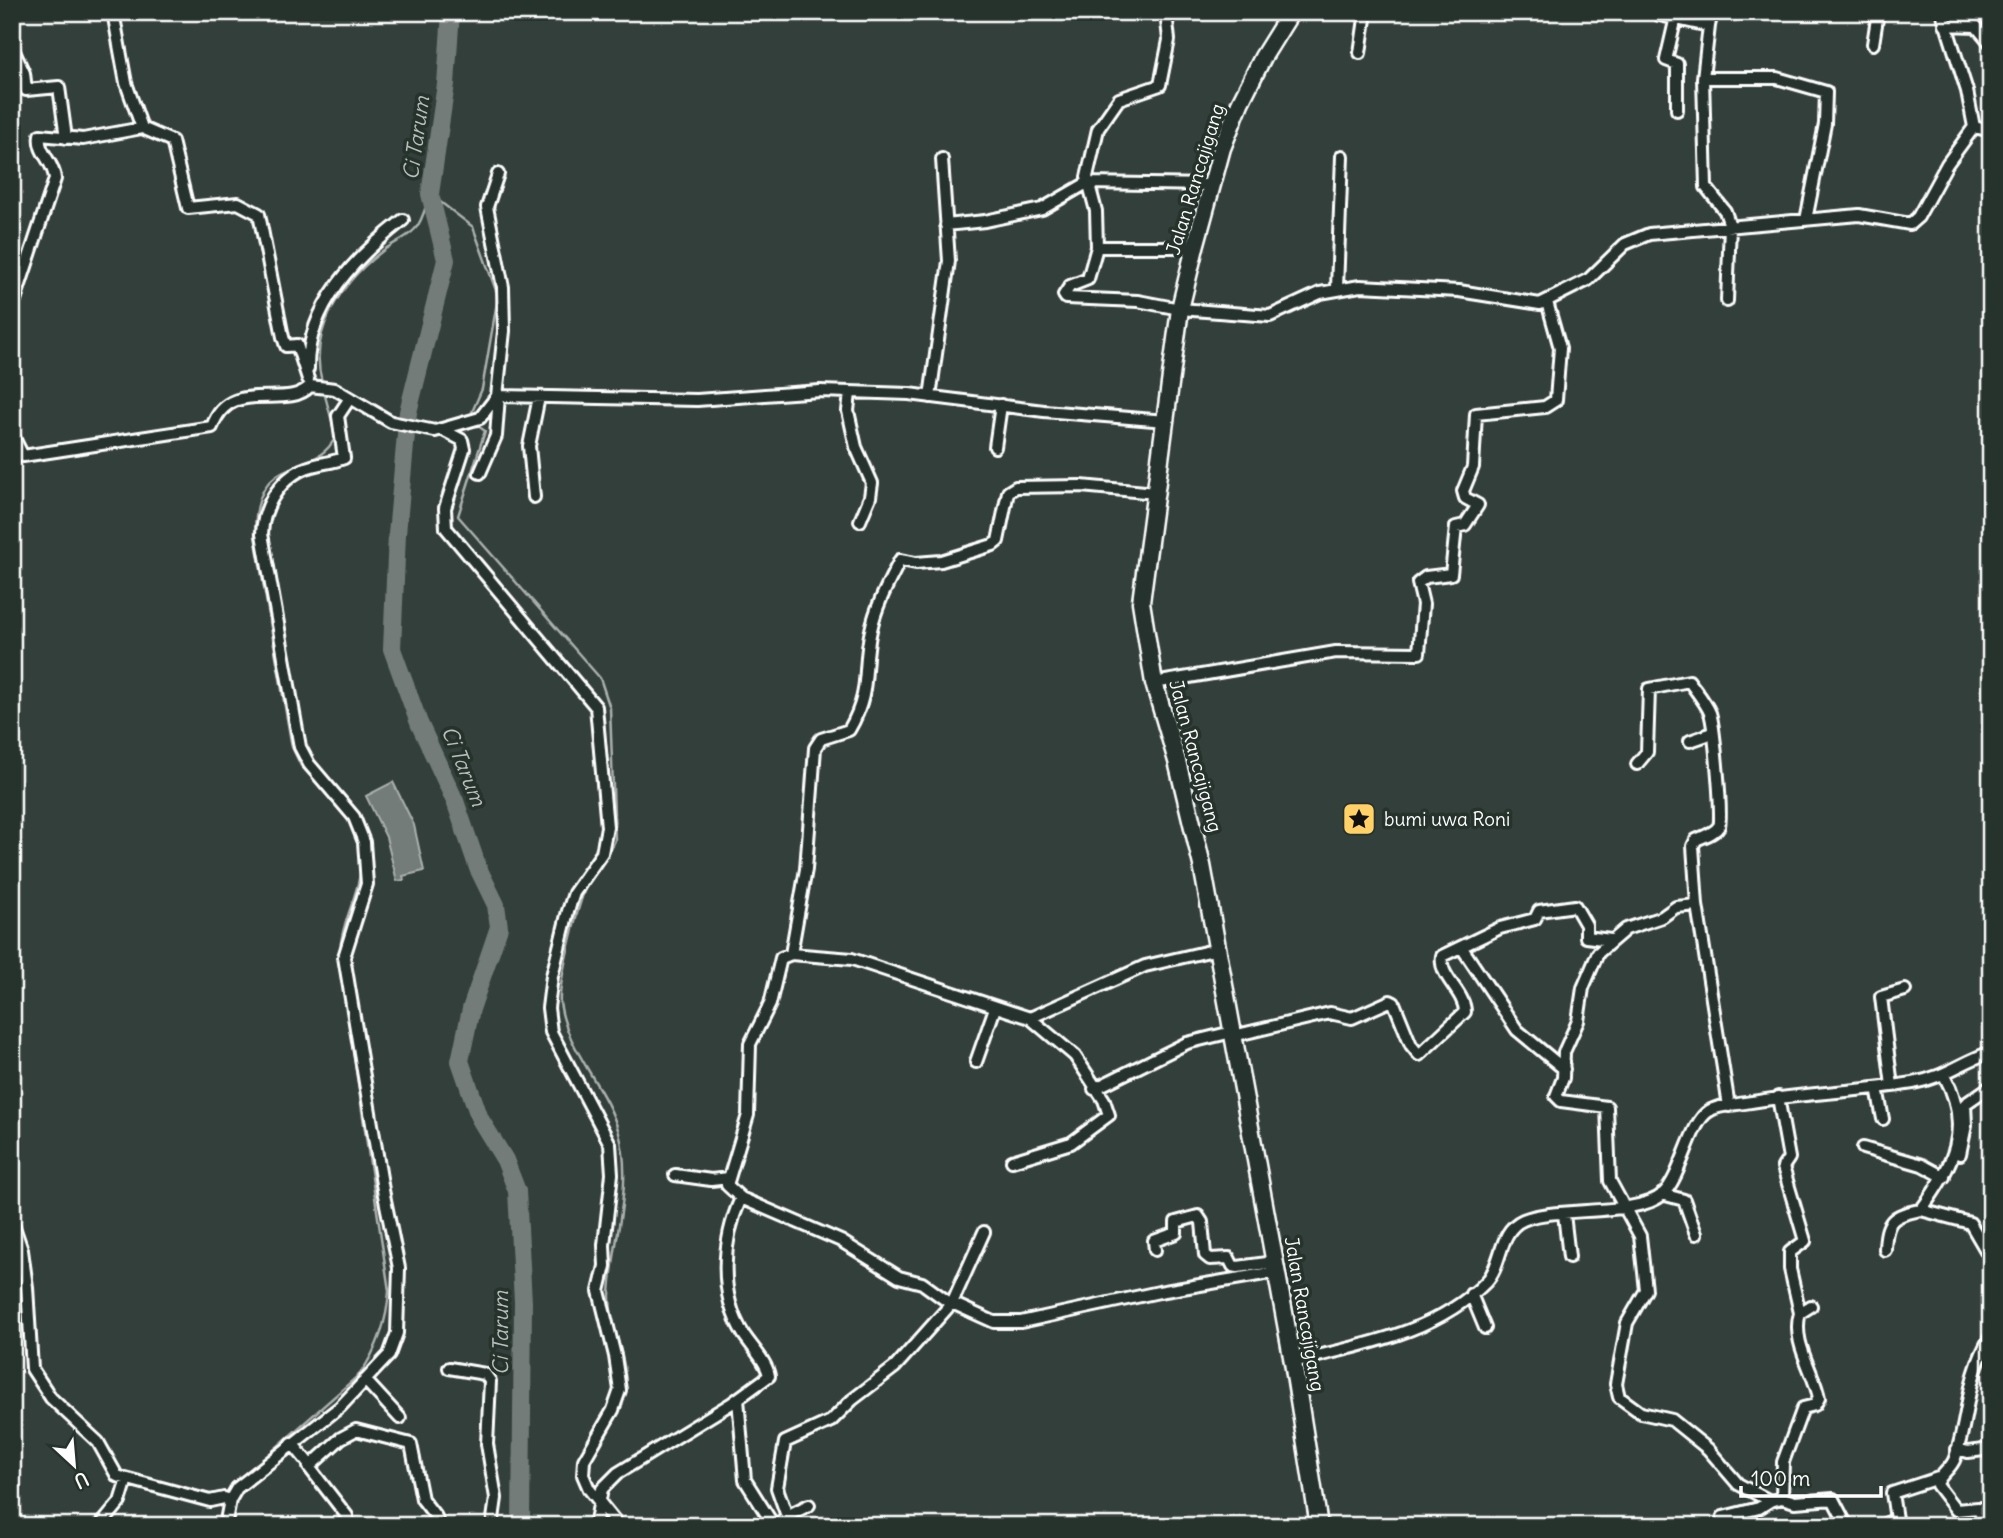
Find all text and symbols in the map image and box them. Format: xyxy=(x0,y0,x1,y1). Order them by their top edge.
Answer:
water label: Ci Tarum xyxy=(397,94,435,182)
street label: Jalan Rancajigang xyxy=(1161,100,1229,258)
street label: Jalan Rancajigang xyxy=(1164,677,1228,835)
water label: Ci Tarum xyxy=(436,722,493,811)
place icon: bumi uwa Roni xyxy=(1340,800,1378,838)
place label: bumi uwa Roni xyxy=(1384,807,1510,831)
street label: Jalan Rancajigang xyxy=(1280,1235,1330,1393)
water label: Ci Tarum xyxy=(487,1290,514,1375)
north arrow xyxy=(38,1430,108,1500)
scale bar xyxy=(1741,1454,1881,1498)
text: 100 m xyxy=(1751,1465,1810,1492)
text: U xyxy=(70,1467,93,1494)

